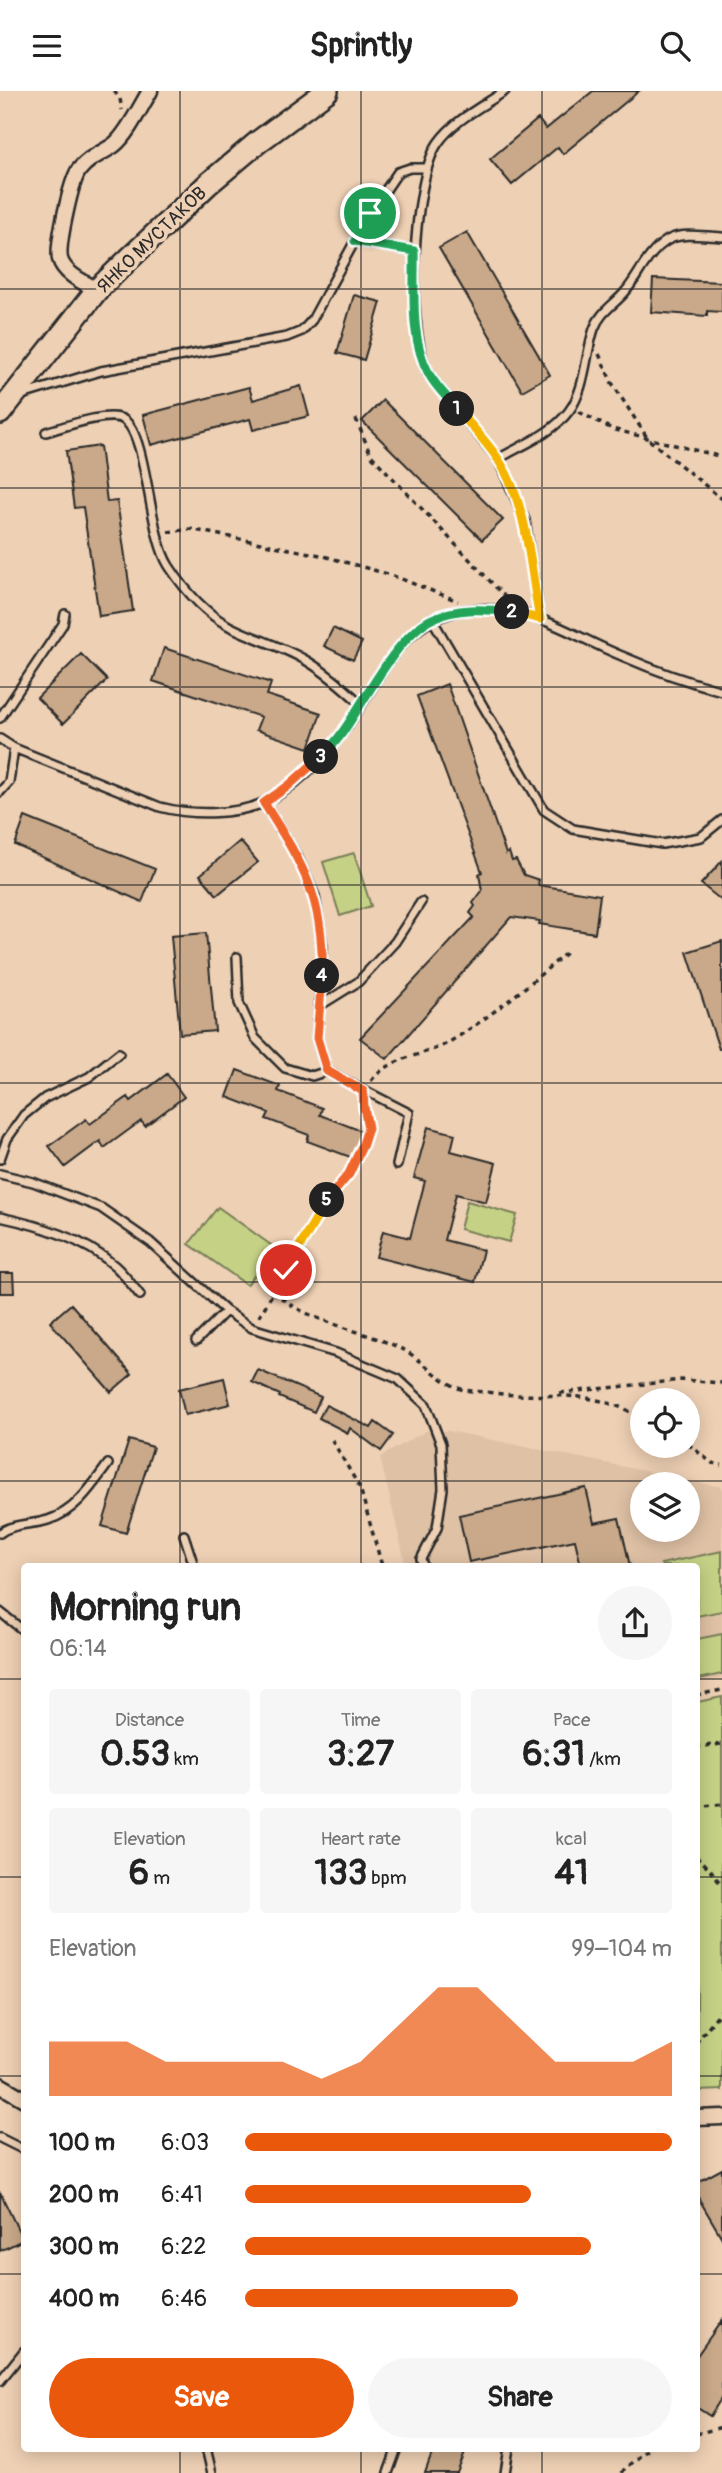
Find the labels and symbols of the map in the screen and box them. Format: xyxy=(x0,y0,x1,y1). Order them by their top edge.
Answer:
street label: ЯНКО МУСТАКОВ xyxy=(92,181,212,298)
pin xyxy=(340,183,400,243)
pin: 1 xyxy=(440,391,475,427)
pin: 2 xyxy=(494,595,530,629)
pin: 3 xyxy=(304,739,338,775)
pin: 4 xyxy=(304,959,340,994)
pin: 5 xyxy=(310,1183,344,1217)
pin xyxy=(256,1240,316,1300)

